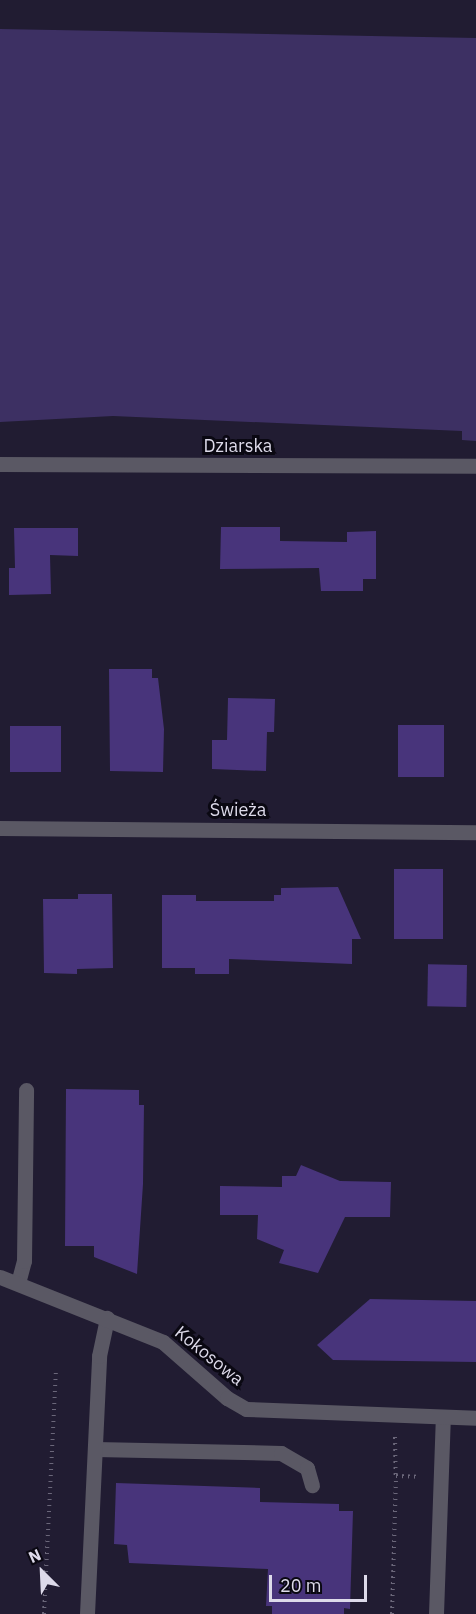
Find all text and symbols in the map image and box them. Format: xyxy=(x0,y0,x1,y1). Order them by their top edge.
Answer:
street label: Dziarska xyxy=(204,435,272,457)
street label: Świeża xyxy=(210,799,266,821)
street label: Kokosowa xyxy=(170,1322,248,1390)
north arrow xyxy=(12,1542,72,1602)
text: N xyxy=(25,1544,44,1567)
scale bar xyxy=(272,1563,370,1601)
text: 20 m xyxy=(280,1574,322,1597)

